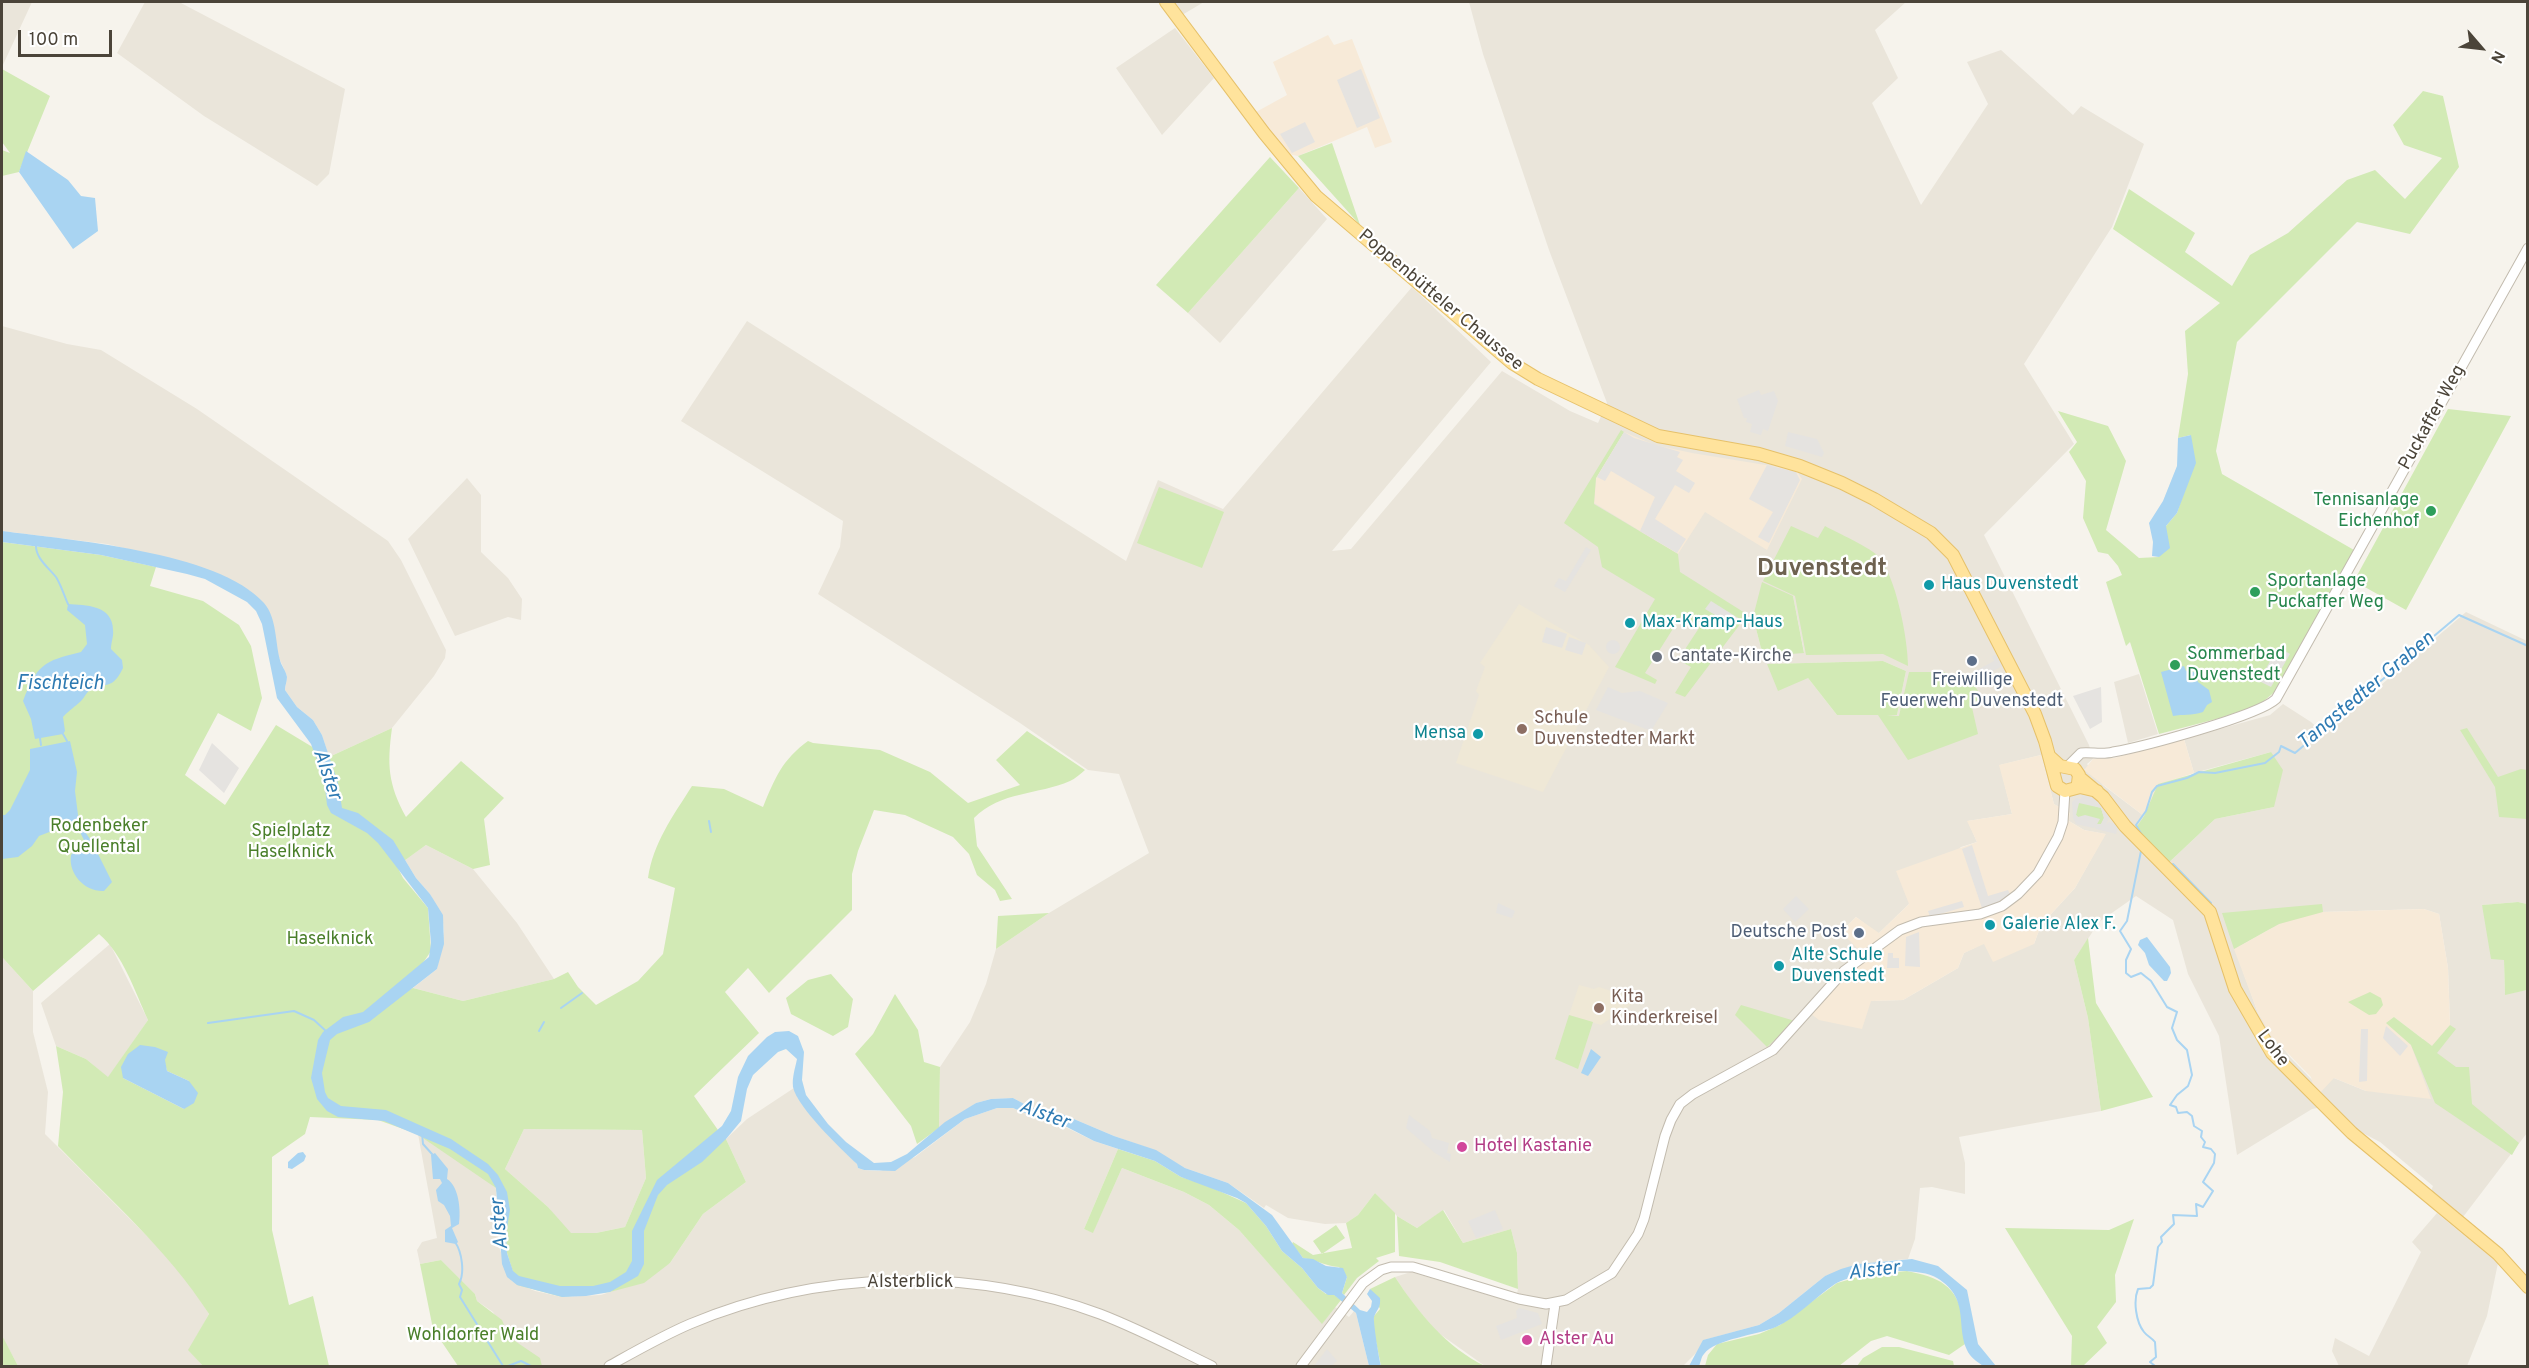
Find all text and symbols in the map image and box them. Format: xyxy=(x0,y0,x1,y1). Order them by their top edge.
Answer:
scale bar xyxy=(21,18,116,56)
north arrow xyxy=(2451,18,2511,78)
text: 100 m xyxy=(29,29,78,52)
text: N xyxy=(2485,47,2508,66)
street label: Poppenbütteler Chaussee xyxy=(1353,226,1527,376)
street label: Puckaffer Weg xyxy=(2395,362,2471,474)
place label: Tennisanlage Eichenhof xyxy=(2313,490,2419,532)
marker: Tennisanlage Eichenhof xyxy=(2424,504,2438,518)
district label: Duvenstedt xyxy=(1757,556,1887,584)
place label: Sportanlage Puckaffer Weg xyxy=(2267,571,2384,614)
place label: Haus Duvenstedt xyxy=(1941,574,2079,596)
marker: Haus Duvenstedt xyxy=(1922,578,1936,592)
marker: Sportanlage Puckaffer Weg xyxy=(2248,585,2262,599)
place label: Max-Kramp-Haus xyxy=(1642,612,1783,634)
marker: Max-Kramp-Haus xyxy=(1623,616,1637,630)
water label: Tangstedter Graben xyxy=(2294,628,2440,756)
place label: Sommerbad Duvenstedt xyxy=(2187,644,2285,686)
place label: Cantate-Kirche xyxy=(1669,646,1792,668)
marker: Cantate-Kirche xyxy=(1650,650,1664,664)
marker: Freiwillige Feuerwehr Duvenstedt xyxy=(1965,654,1979,668)
marker: Sommerbad Duvenstedt xyxy=(2168,658,2182,672)
place label: Freiwillige Feuerwehr Duvenstedt xyxy=(1881,670,2063,712)
water label: Fischteich xyxy=(16,673,104,697)
place label: Schule Duvenstedter Markt xyxy=(1534,708,1695,750)
marker: Schule Duvenstedter Markt xyxy=(1515,722,1529,736)
place label: Mensa xyxy=(1414,723,1466,745)
marker: Mensa xyxy=(1471,727,1485,741)
water label: Alster xyxy=(306,747,346,803)
park label: Rodenbeker Quellental xyxy=(50,816,148,858)
park label: Spielplatz Haselknick xyxy=(247,821,335,864)
place label: Galerie Alex F. xyxy=(2002,914,2116,936)
marker: Galerie Alex F. xyxy=(1983,918,1997,932)
place label: Deutsche Post xyxy=(1731,922,1847,944)
marker: Deutsche Post xyxy=(1852,926,1866,940)
park label: Haselknick xyxy=(286,929,374,951)
place label: Alte Schule Duvenstedt xyxy=(1791,945,1885,988)
marker: Alte Schule Duvenstedt xyxy=(1772,959,1786,973)
place label: Kita Kinderkreisel xyxy=(1611,987,1718,1030)
marker: Kita Kinderkreisel xyxy=(1592,1001,1606,1015)
street label: Lohe xyxy=(2251,1026,2293,1072)
water label: Alster xyxy=(1016,1096,1072,1136)
place label: Hotel Kastanie xyxy=(1474,1136,1592,1158)
marker: Hotel Kastanie xyxy=(1455,1140,1469,1154)
water label: Alster xyxy=(487,1197,515,1251)
water label: Alster xyxy=(1847,1257,1901,1287)
street label: Alsterblick xyxy=(867,1272,953,1294)
park label: Wohldorfer Wald xyxy=(407,1325,539,1347)
place label: Alster Au xyxy=(1539,1329,1614,1351)
marker: Alster Au xyxy=(1520,1333,1534,1347)

